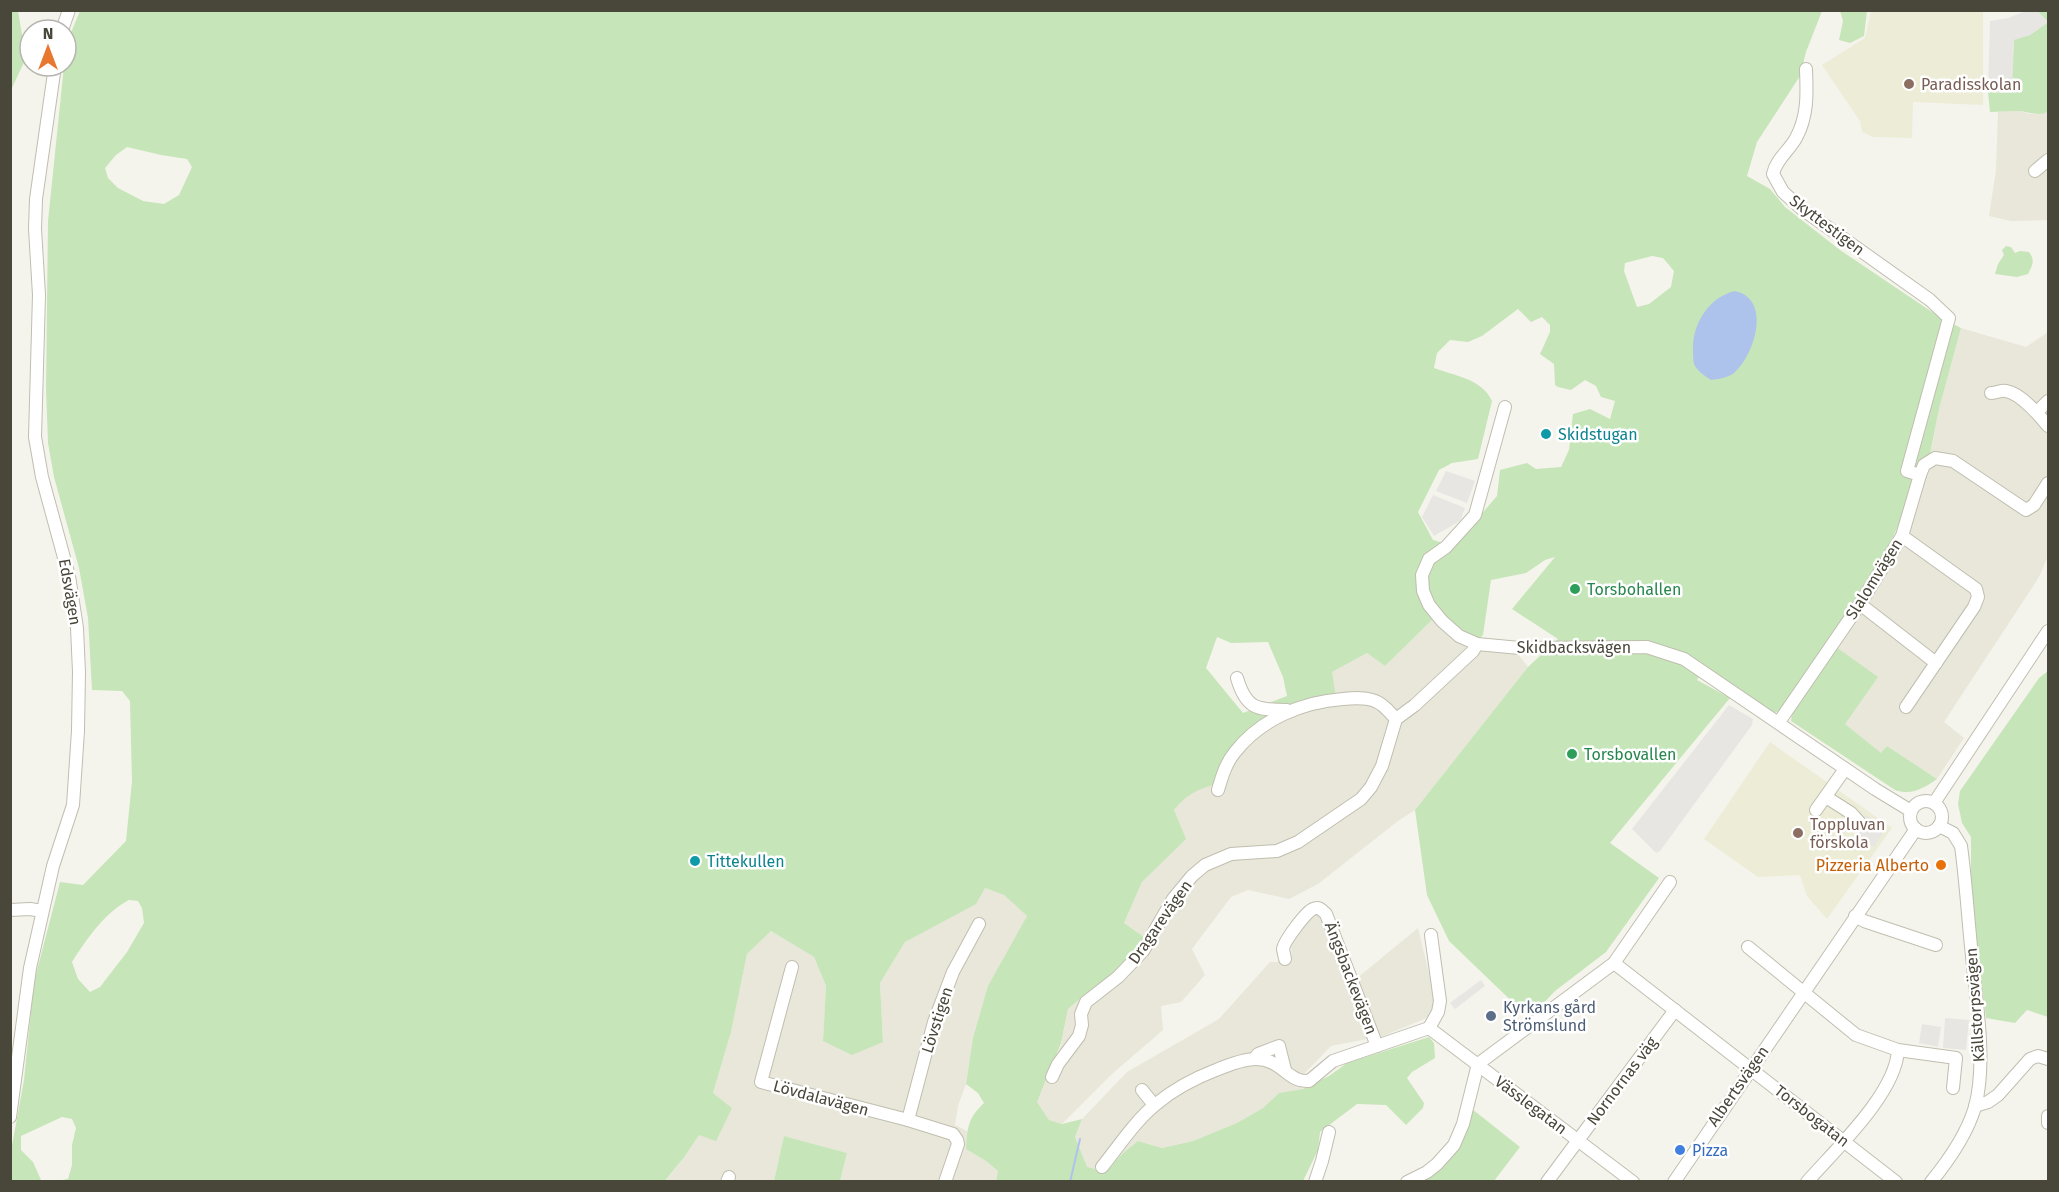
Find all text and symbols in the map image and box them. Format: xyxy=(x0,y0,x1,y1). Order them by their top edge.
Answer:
north arrow xyxy=(18,18,78,78)
text: N xyxy=(43,24,53,43)
place label: Paradisskolan xyxy=(1921,75,2021,94)
marker: Paradisskolan xyxy=(1902,77,1916,91)
street label: Skyttestigen xyxy=(1786,191,1868,259)
place label: Skidstugan xyxy=(1558,425,1638,444)
marker: Skidstugan xyxy=(1539,427,1553,441)
street label: Slalomvägen xyxy=(1842,535,1906,623)
street label: Edsvägen xyxy=(55,557,85,627)
place label: Torsbohallen xyxy=(1587,580,1681,599)
marker: Torsbohallen xyxy=(1568,582,1582,596)
street label: Skidbacksvägen xyxy=(1517,638,1631,657)
place label: Torsbovallen xyxy=(1584,745,1676,764)
marker: Torsbovallen xyxy=(1565,747,1579,761)
place label: Toppluvan förskola xyxy=(1810,815,1885,852)
marker: Toppluvan förskola xyxy=(1791,826,1805,840)
place label: Tittekullen xyxy=(707,852,785,871)
marker: Tittekullen xyxy=(688,854,702,868)
place label: Pizzeria Alberto xyxy=(1816,856,1929,875)
marker: Pizzeria Alberto xyxy=(1934,858,1948,872)
street label: Dragarevägen xyxy=(1124,876,1196,968)
street label: Ängsbackevägen xyxy=(1321,919,1381,1037)
street label: Källstorpsvägen xyxy=(1962,947,1988,1063)
street label: Lövstigen xyxy=(917,984,957,1056)
place label: Kyrkans gård Strömslund xyxy=(1503,998,1596,1035)
marker: Kyrkans gård Strömslund xyxy=(1484,1009,1498,1023)
street label: Nornornas väg xyxy=(1583,1033,1662,1129)
street label: Albertsvägen xyxy=(1703,1042,1773,1130)
street label: Vässlegatan xyxy=(1491,1072,1571,1138)
street label: Lövdalavägen xyxy=(771,1076,871,1120)
street label: Torsbogatan xyxy=(1771,1081,1853,1151)
place label: Pizza xyxy=(1692,1141,1728,1160)
marker: Pizza xyxy=(1673,1143,1687,1157)

